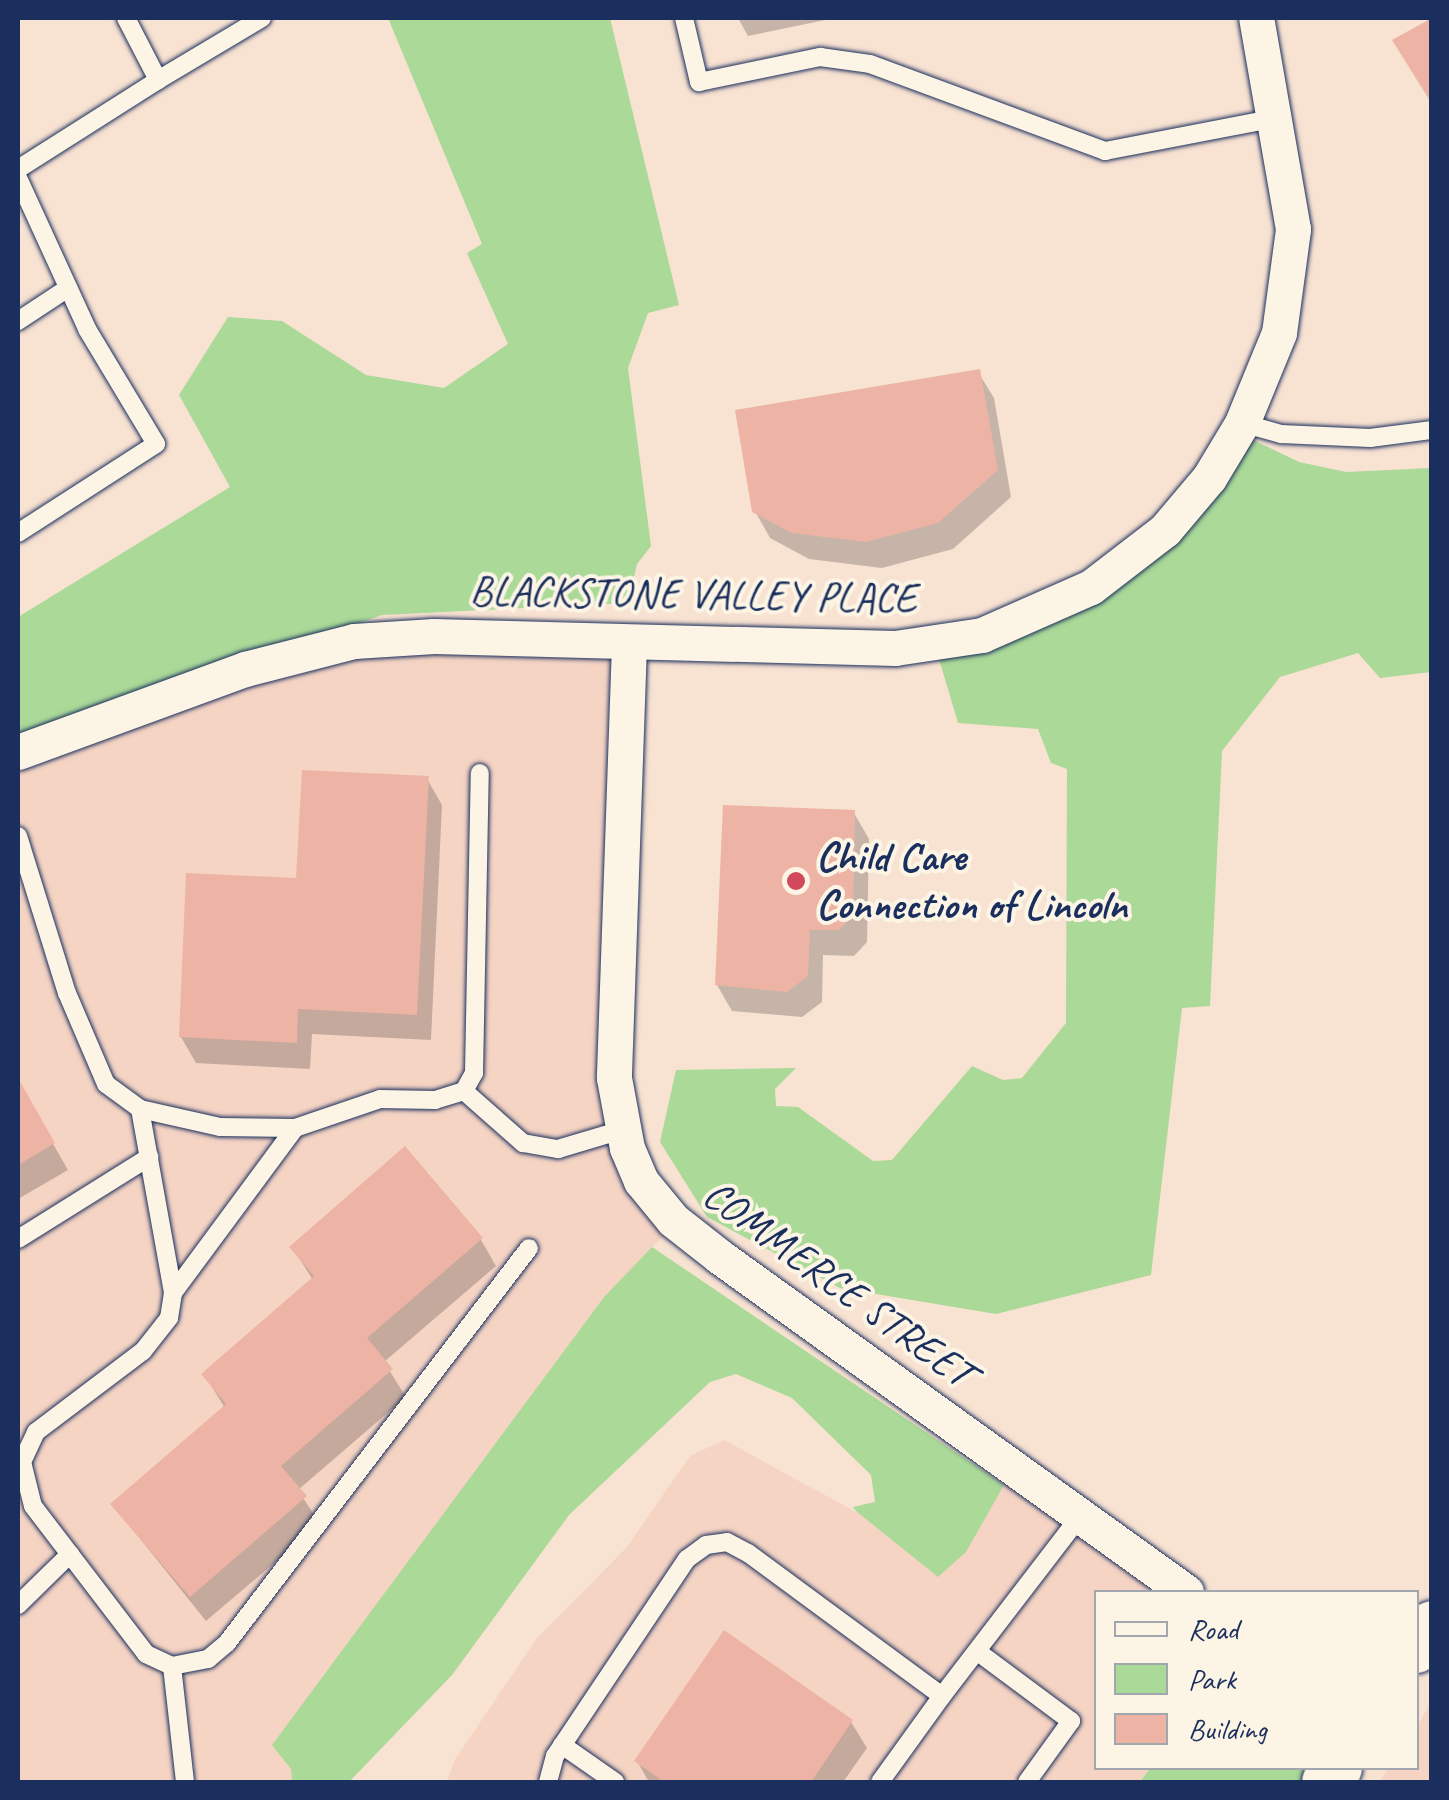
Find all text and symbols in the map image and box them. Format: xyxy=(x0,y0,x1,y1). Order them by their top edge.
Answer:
street label: BLACKSTONE VALLEY PLACE xyxy=(471,566,915,624)
place label: Child Care Connection of Lincoln xyxy=(816,832,1128,930)
marker: Child Care Connection of Lincoln xyxy=(785,870,807,892)
street label: COMMERCE STREET xyxy=(693,1169,983,1399)
legend xyxy=(1094,1590,1419,1770)
text: Road xyxy=(1188,1610,1238,1648)
text: Park xyxy=(1188,1660,1236,1698)
text: Building xyxy=(1188,1710,1267,1748)

